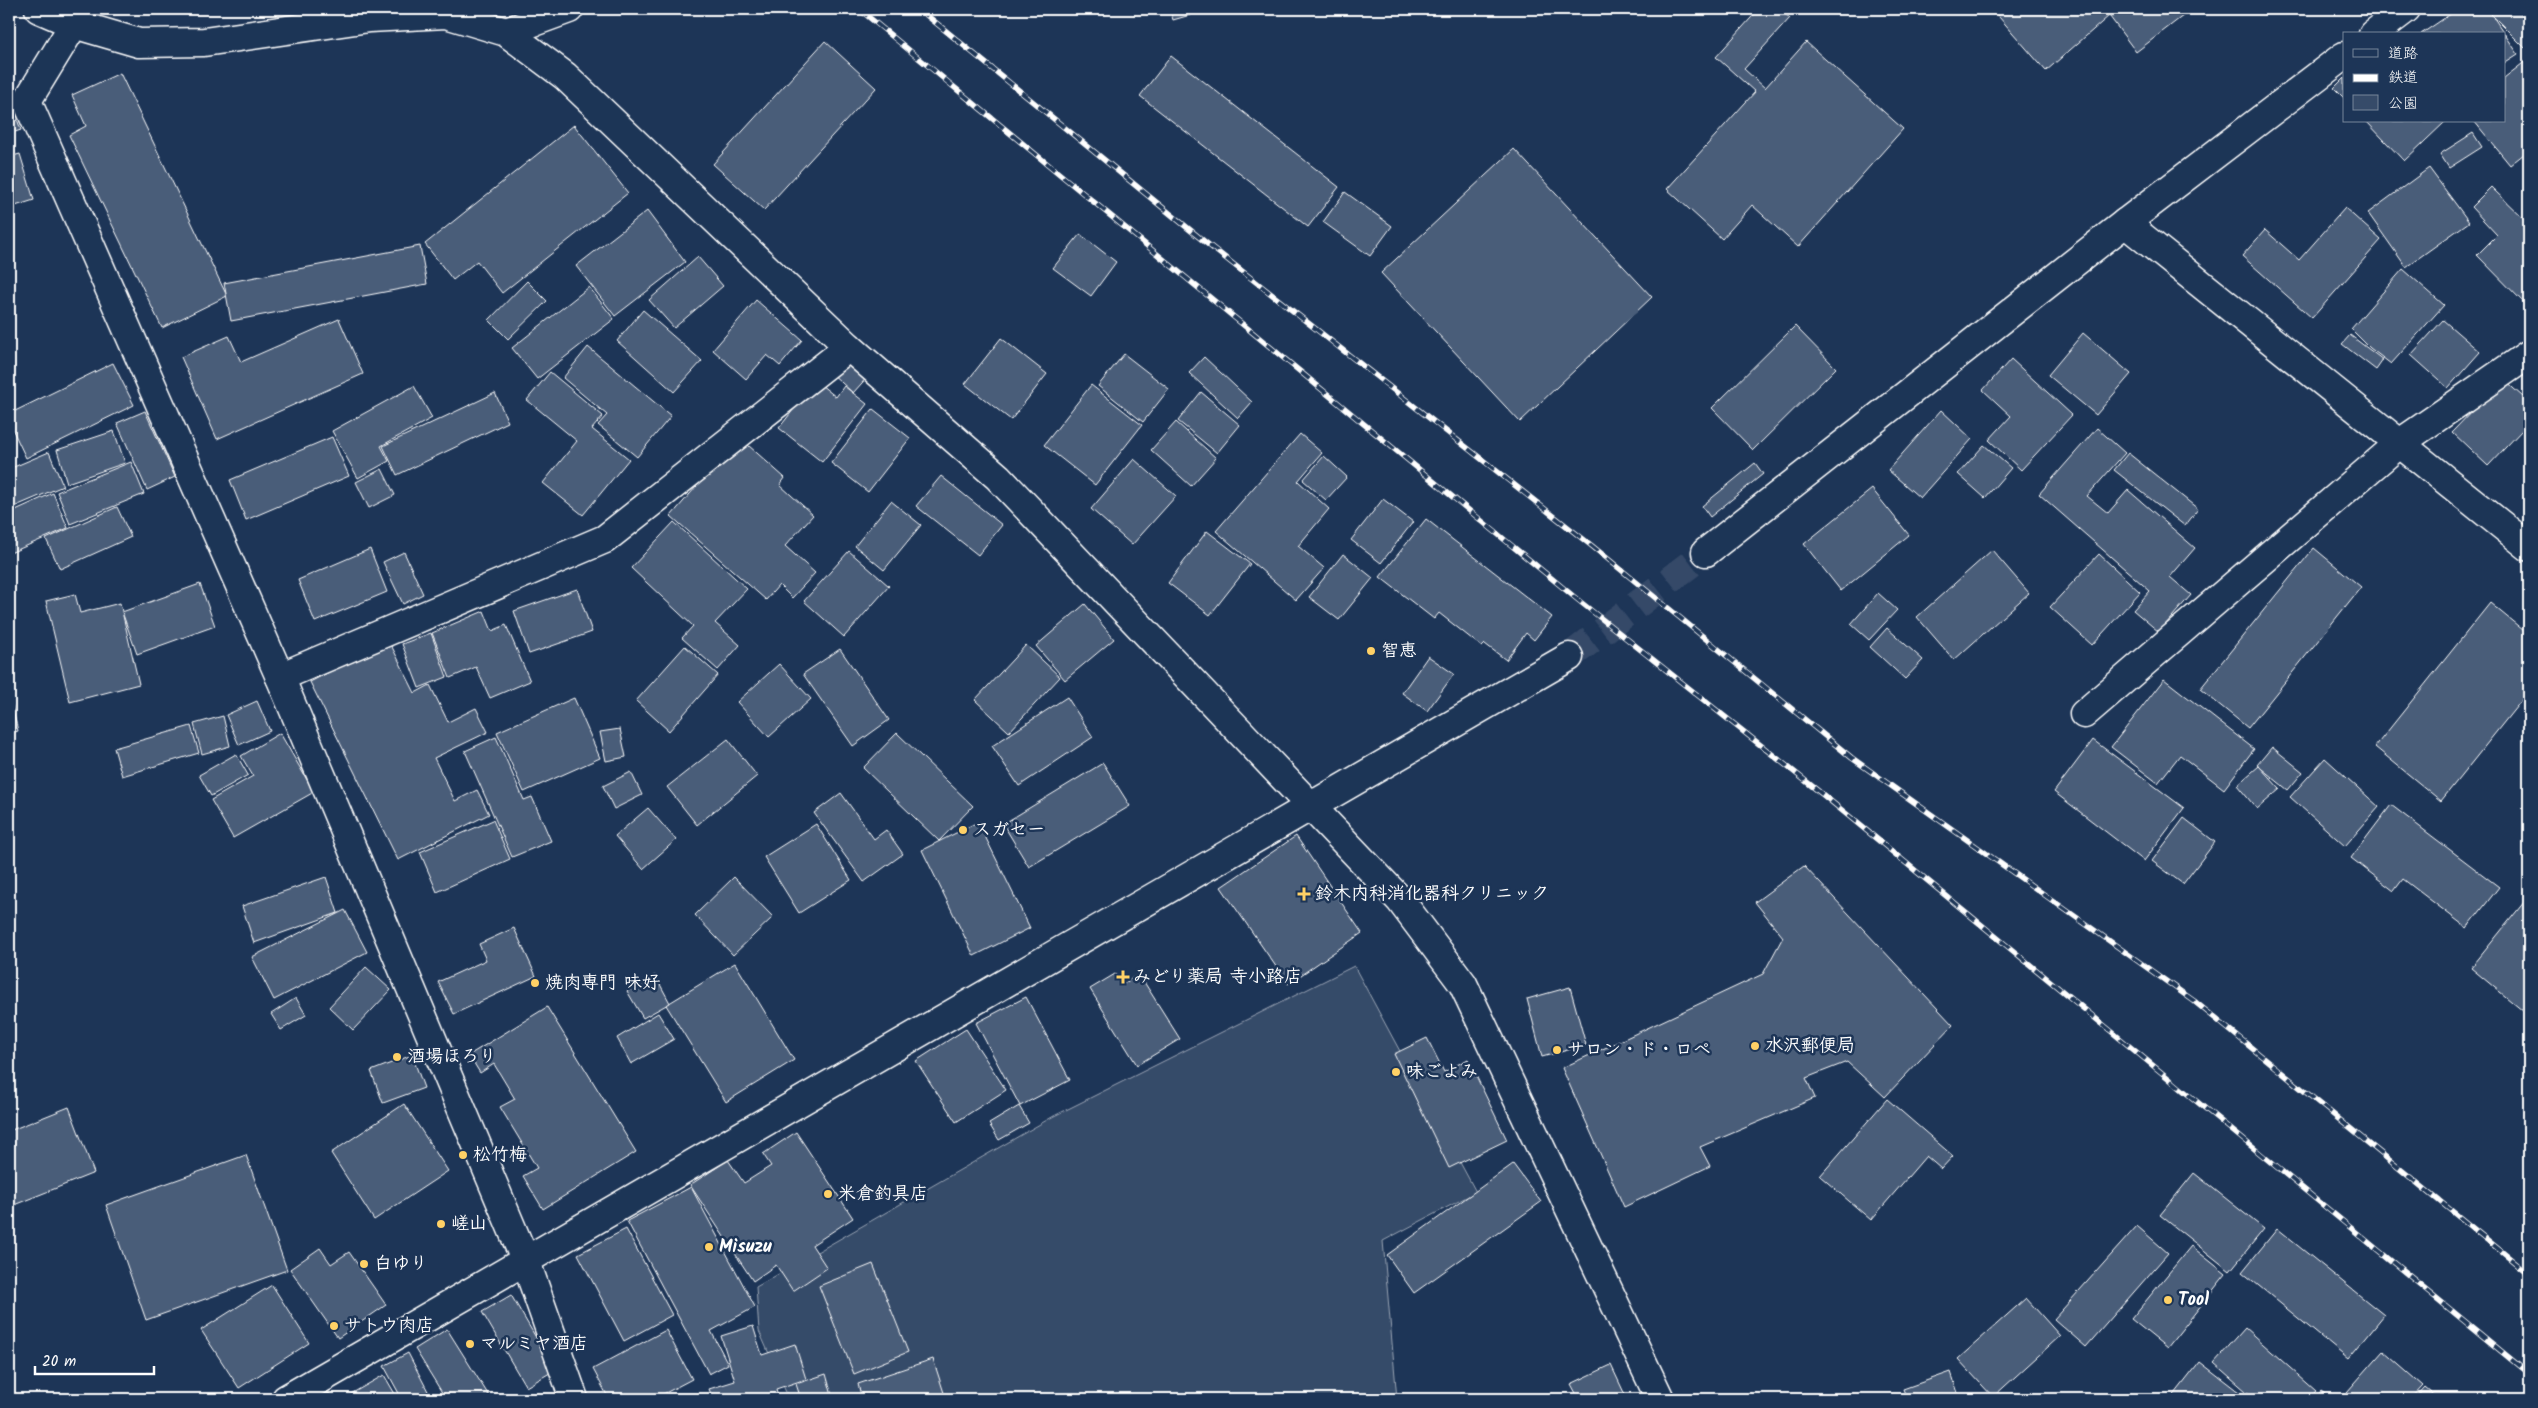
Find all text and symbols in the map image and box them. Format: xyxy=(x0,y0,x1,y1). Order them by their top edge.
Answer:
legend xyxy=(2343,32,2506,122)
text: 道路 xyxy=(2388,42,2418,66)
text: 鉄道 xyxy=(2388,66,2418,90)
text: 公園 xyxy=(2388,92,2418,116)
place label: 智恵 xyxy=(1381,637,1417,666)
marker: 智恵 xyxy=(1365,645,1377,657)
place label: スガセー xyxy=(973,816,1045,845)
marker: スガセー xyxy=(957,824,969,836)
place label: 鈴木内科消化器科クリニック xyxy=(1315,880,1549,909)
marker: 鈴木内科消化器科クリニック xyxy=(1297,887,1311,901)
place label: みどり薬局 寺小路店 xyxy=(1133,963,1302,992)
place label: 焼肉専門 味好 xyxy=(545,969,660,998)
marker: みどり薬局 寺小路店 xyxy=(1117,971,1129,983)
marker: 焼肉専門 味好 xyxy=(529,977,541,989)
place label: 水沢郵便局 xyxy=(1765,1032,1855,1061)
place label: サロン・ド・ロペ xyxy=(1567,1036,1711,1065)
marker: 水沢郵便局 xyxy=(1749,1040,1761,1052)
place label: 酒場ほろり xyxy=(407,1043,497,1072)
marker: サロン・ド・ロペ xyxy=(1551,1044,1563,1056)
marker: 酒場ほろり xyxy=(391,1051,403,1063)
place label: 味ごよみ xyxy=(1406,1058,1478,1087)
marker: 味ごよみ xyxy=(1390,1066,1402,1078)
place label: 松竹梅 xyxy=(473,1141,527,1170)
marker: 松竹梅 xyxy=(457,1149,469,1161)
place label: 米倉釣具店 xyxy=(838,1180,928,1209)
marker: 米倉釣具店 xyxy=(822,1188,834,1200)
place label: 嵯山 xyxy=(451,1210,487,1239)
marker: 嵯山 xyxy=(435,1218,447,1230)
place label: Misuzu xyxy=(719,1233,772,1262)
marker: Misuzu xyxy=(703,1241,715,1253)
place label: 白ゆり xyxy=(374,1250,428,1279)
marker: 白ゆり xyxy=(358,1258,370,1270)
place label: Tool xyxy=(2178,1286,2209,1315)
marker: Tool xyxy=(2162,1294,2174,1306)
place label: サトウ肉店 xyxy=(344,1312,434,1341)
marker: サトウ肉店 xyxy=(328,1320,340,1332)
place label: マルミヤ酒店 xyxy=(480,1330,588,1359)
marker: マルミヤ酒店 xyxy=(464,1338,476,1350)
scale bar xyxy=(35,1343,154,1375)
text: 20 m xyxy=(42,1350,76,1374)

